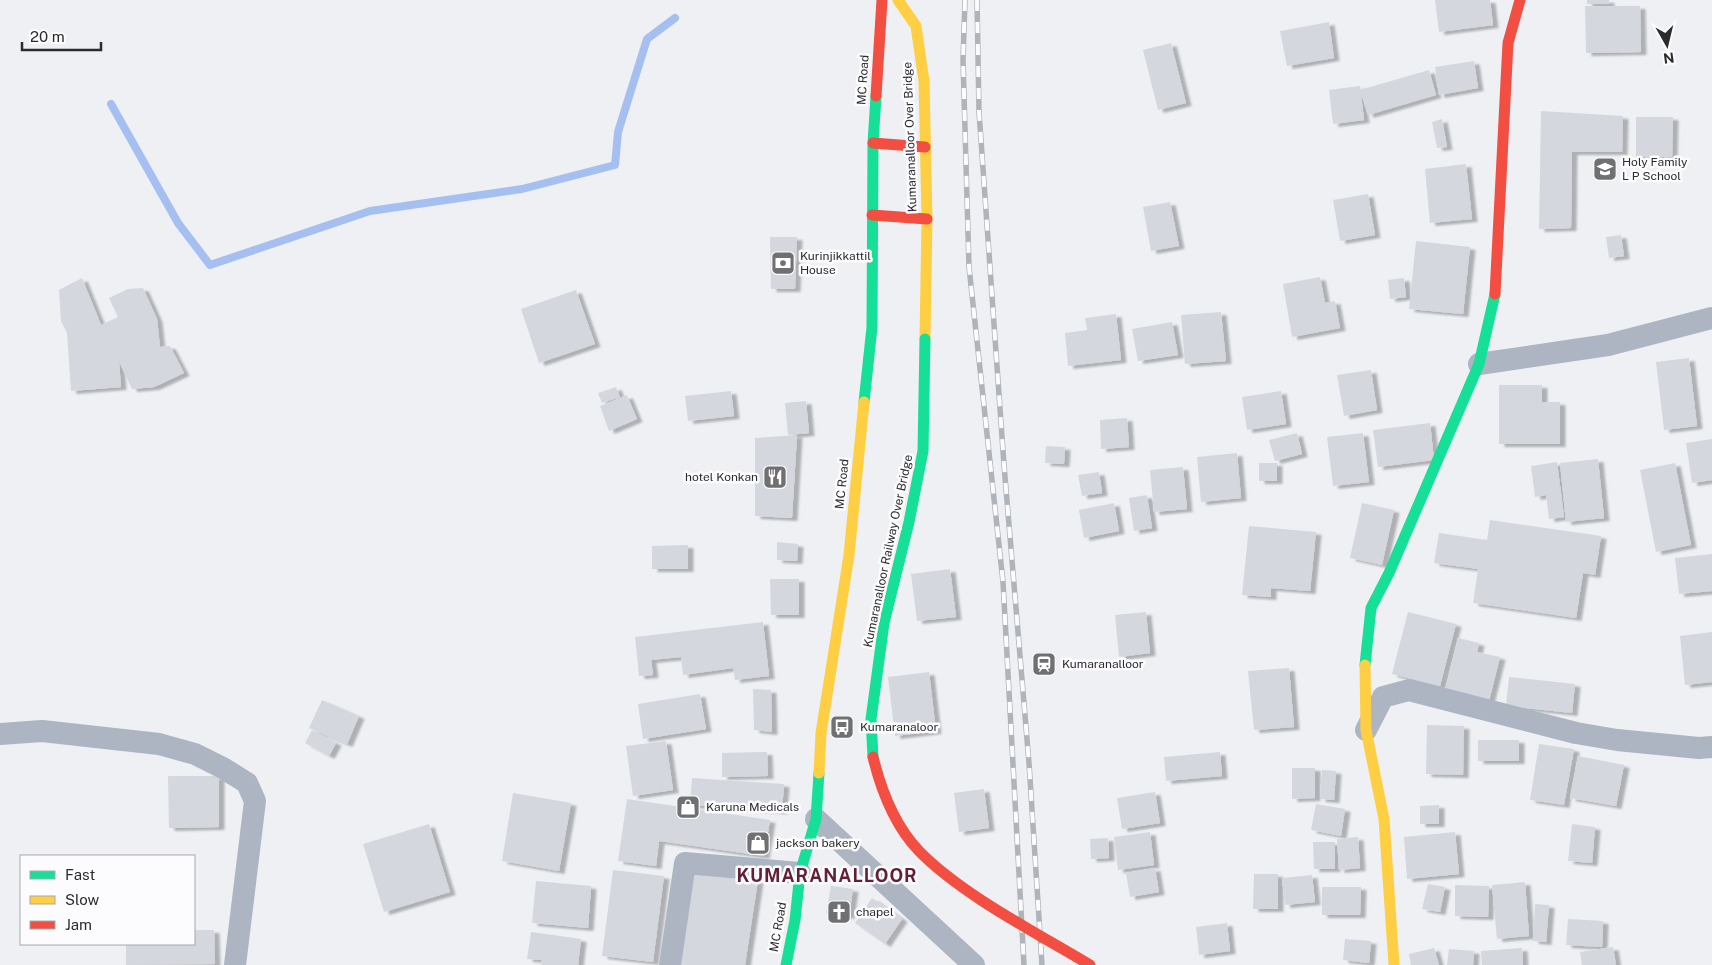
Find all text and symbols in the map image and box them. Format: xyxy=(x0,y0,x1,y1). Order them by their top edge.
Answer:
scale bar xyxy=(22,20,101,52)
north arrow xyxy=(1642,20,1692,70)
text: 20 m xyxy=(30,28,65,45)
text: N xyxy=(1662,49,1675,67)
street label: MC Road xyxy=(854,54,872,106)
street label: Kumaranalloor Over Bridge xyxy=(900,61,920,212)
place label: Holy Family L P School xyxy=(1622,155,1688,183)
school or university icon: Holy Family L P School xyxy=(1592,156,1618,182)
place label: Kurinjikkattil House xyxy=(800,249,871,277)
bank icon: Kurinjikkattil House xyxy=(770,250,796,276)
street label: Kumaranalloor Railway Over Bridge xyxy=(861,453,915,649)
street label: MC Road xyxy=(832,458,852,510)
restaurant icon: hotel Konkan xyxy=(762,464,788,490)
place label: hotel Konkan xyxy=(685,470,758,484)
station icon: Kumaranalloor xyxy=(1031,651,1057,677)
place label: Kumaranalloor xyxy=(1062,657,1144,671)
bus stop icon: Kumaranaloor xyxy=(829,714,855,740)
place label: Kumaranaloor xyxy=(860,720,938,734)
shop icon: Karuna Medicals xyxy=(675,794,701,820)
place label: Karuna Medicals xyxy=(706,800,799,814)
shop icon: jackson bakery xyxy=(745,830,771,856)
place label: jackson bakery xyxy=(775,836,860,850)
legend xyxy=(20,855,195,945)
district label: KUMARANALLOOR xyxy=(736,865,918,886)
text: Fast xyxy=(65,866,95,883)
text: Slow xyxy=(65,891,100,908)
church icon: chapel xyxy=(826,899,852,925)
street label: MC Road xyxy=(767,901,789,953)
place label: chapel xyxy=(856,905,894,919)
text: Jam xyxy=(65,916,92,933)

